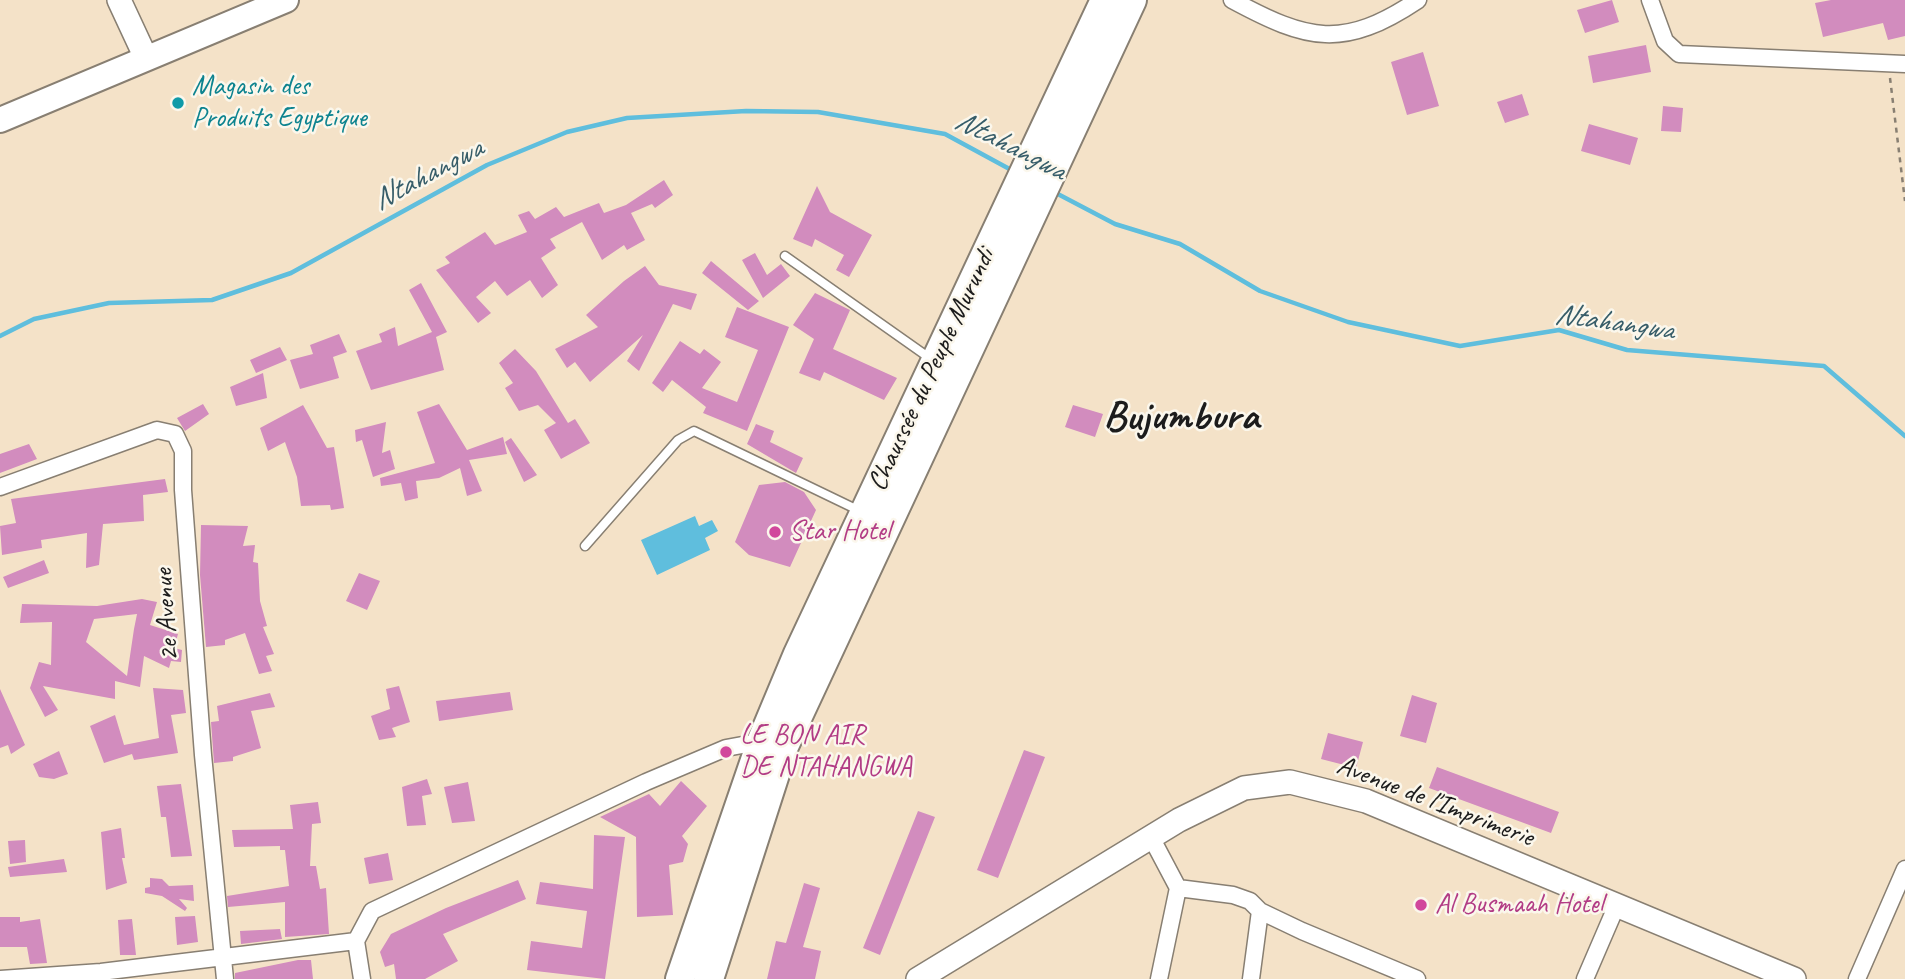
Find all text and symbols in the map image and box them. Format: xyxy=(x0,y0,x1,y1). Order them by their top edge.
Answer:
place label: Magasin des Produits Egyptique xyxy=(192,70,367,136)
marker: Magasin des Produits Egyptique xyxy=(170,95,186,111)
water label: Ntahangwa xyxy=(949,103,1071,189)
water label: Ntahangwa xyxy=(367,131,489,219)
street label: Chaussée du Peuple Murundi xyxy=(861,244,1003,496)
water label: Ntahangwa xyxy=(1552,297,1676,349)
district label: Bujumbura xyxy=(1103,393,1259,443)
place label: Star Hotel xyxy=(789,515,890,549)
marker: Star Hotel xyxy=(767,524,783,540)
street label: 2e Avenue xyxy=(147,568,187,662)
place label: LE BON AIR DE NTAHANGWA xyxy=(740,719,912,785)
marker: LE BON AIR DE NTAHANGWA xyxy=(718,744,734,760)
street label: Avenue de l'Imprimerie xyxy=(1332,749,1538,855)
place label: Al Busmaah Hotel xyxy=(1435,888,1603,922)
marker: Al Busmaah Hotel xyxy=(1413,897,1429,913)

